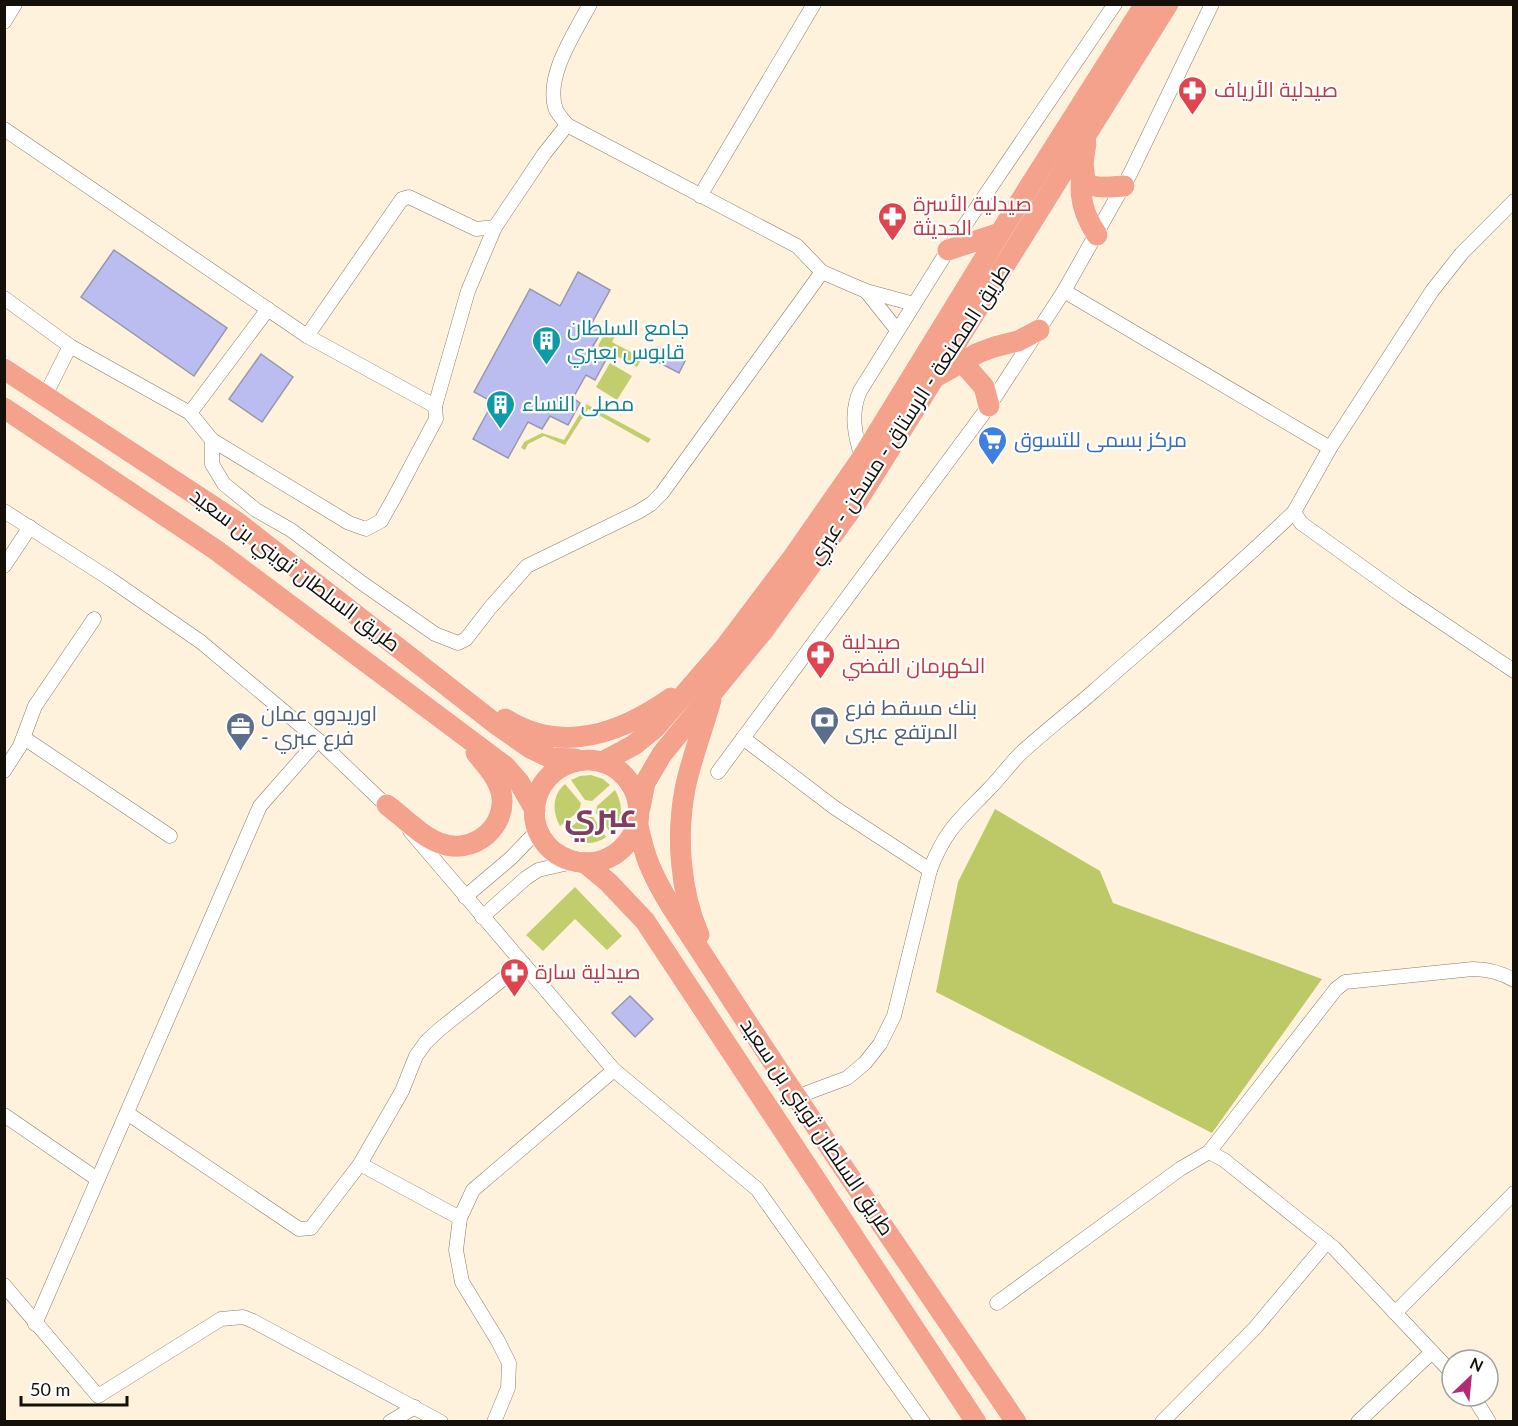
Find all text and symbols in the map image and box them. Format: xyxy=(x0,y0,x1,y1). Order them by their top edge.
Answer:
pharmacy icon: صيدلية الأرياف xyxy=(1177,74,1209,116)
place label: صيدلية الأرياف xyxy=(1214,76,1338,102)
place label: صيدلية الأسرة الحديثة xyxy=(913,190,1032,239)
pharmacy icon: صيدلية الأسرة الحديثة xyxy=(876,200,908,242)
street label: طريق المصنعة - الرستاق - مسكن - عبري xyxy=(801,258,1019,571)
place label: جامع السلطان قابوس بعبري xyxy=(567,314,689,368)
building icon: جامع السلطان قابوس بعبري xyxy=(530,324,562,366)
building icon: مصلى النساء xyxy=(485,388,517,430)
place label: مصلى النساء xyxy=(522,390,634,417)
supermarket icon: مركز بسمى للتسوق xyxy=(977,424,1009,466)
place label: مركز بسمى للتسوق xyxy=(1014,426,1187,453)
street label: طريق السلطان ثويني بن سعيد xyxy=(183,482,406,660)
place label: صيدلية الكهرمان الفضي xyxy=(842,628,985,681)
pharmacy icon: صيدلية الكهرمان الفضي xyxy=(805,638,837,680)
place label: بنك مسقط فرع المرتفع عبرى xyxy=(845,694,977,746)
place label: اوريدوو عمان - فرع عبري xyxy=(261,700,377,754)
bank icon: بنك مسقط فرع المرتفع عبرى xyxy=(808,704,840,746)
office icon: اوريدوو عمان - فرع عبري xyxy=(224,710,256,752)
district label: عبري xyxy=(564,794,638,842)
pharmacy icon: صيدلية سارة xyxy=(498,956,530,998)
place label: صيدلية سارة xyxy=(535,958,640,984)
street label: طريق السلطان ثويني بن سعيد xyxy=(732,1013,900,1242)
north arrow xyxy=(1440,1348,1500,1408)
text: N xyxy=(1467,1353,1486,1375)
scale bar xyxy=(21,1369,128,1407)
text: 50 m xyxy=(30,1378,70,1400)

